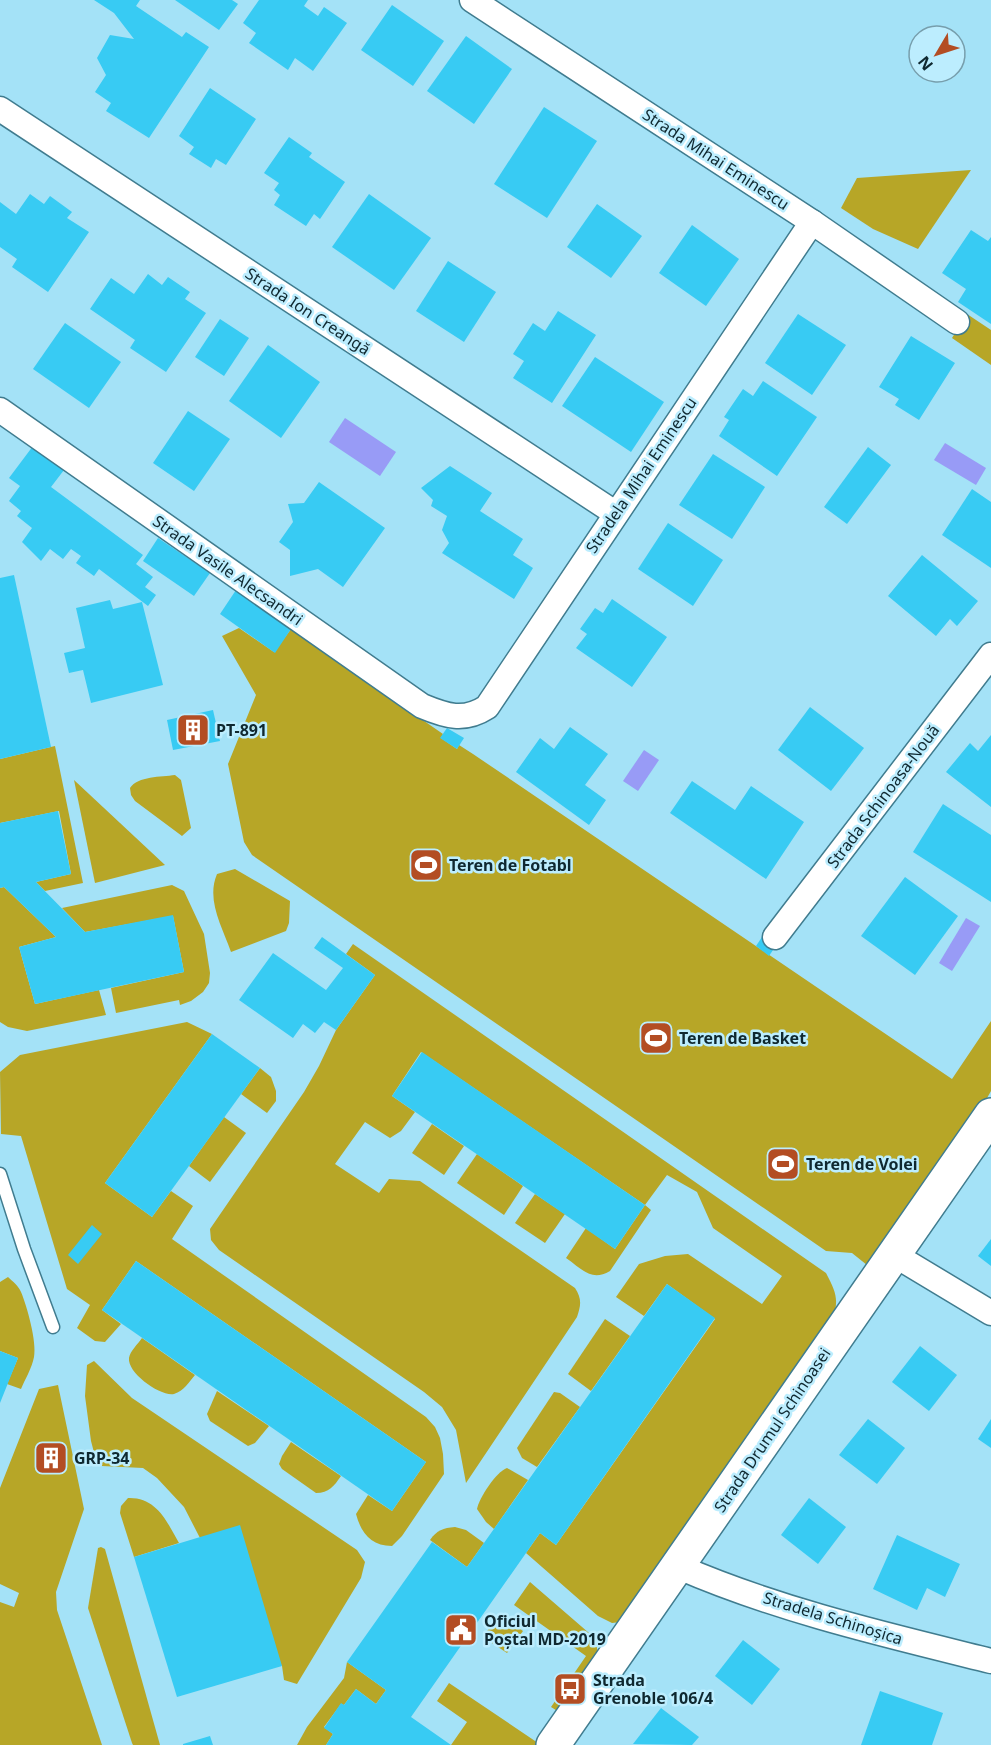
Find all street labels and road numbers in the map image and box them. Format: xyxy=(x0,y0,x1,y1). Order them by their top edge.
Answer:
street label: Strada Mihai Eminescu xyxy=(638,103,794,215)
street label: Strada Ion Creangă xyxy=(241,262,375,360)
street label: Stradela Mihai Eminescu xyxy=(580,393,702,557)
street label: Strada Vasile Alecsandri xyxy=(149,510,307,630)
street label: Strada Schinoasa-Nouă xyxy=(822,720,944,872)
street label: Strada Drumul Schinoasei xyxy=(709,1343,835,1517)
street label: Stradela Schinoșica xyxy=(761,1586,905,1650)

